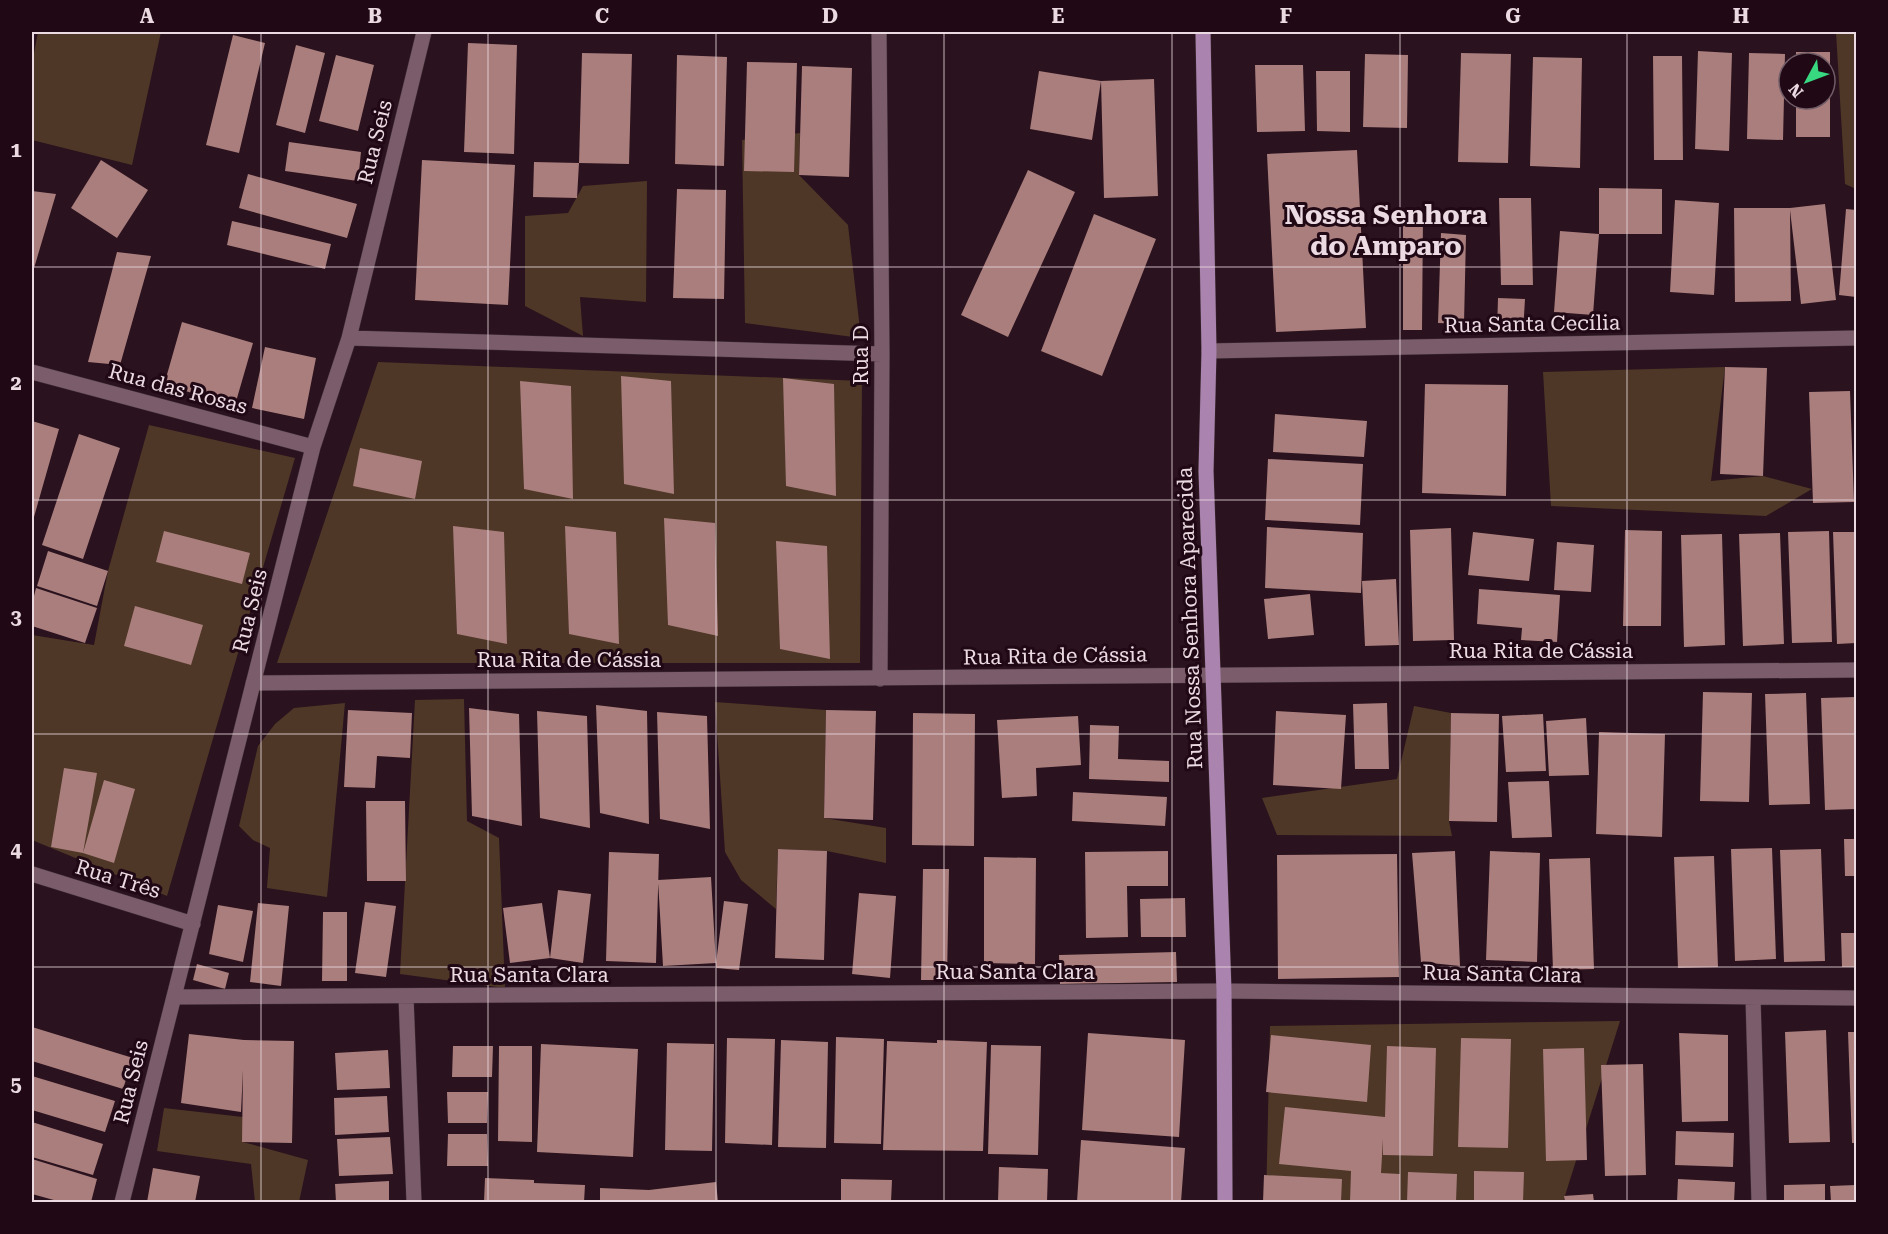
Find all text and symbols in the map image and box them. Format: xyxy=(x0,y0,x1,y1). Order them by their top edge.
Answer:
text: A xyxy=(140,4,155,28)
text: B xyxy=(368,4,382,28)
text: C xyxy=(595,4,609,28)
text: D xyxy=(822,4,838,28)
text: E xyxy=(1052,4,1065,28)
text: F xyxy=(1280,4,1292,28)
text: G xyxy=(1505,4,1521,28)
text: H xyxy=(1733,4,1749,28)
north arrow xyxy=(1777,51,1837,111)
text: N xyxy=(1785,80,1807,101)
street label: Rua Seis xyxy=(353,98,397,186)
text: 1 xyxy=(10,138,22,162)
district label: Nossa Senhora do Amparo xyxy=(1285,199,1488,262)
street label: Rua Santa Cecília xyxy=(1444,310,1621,338)
street label: Rua D xyxy=(849,325,873,385)
street label: Rua das Rosas xyxy=(106,359,250,419)
text: 2 xyxy=(10,371,22,395)
street label: Rua Nossa Senhora Aparecida xyxy=(1173,466,1207,770)
street label: Rua Seis xyxy=(228,567,272,655)
text: 3 xyxy=(10,605,22,629)
street label: Rua Rita de Cássia xyxy=(1449,639,1634,663)
street label: Rua Rita de Cássia xyxy=(963,642,1148,670)
street label: Rua Rita de Cássia xyxy=(477,648,662,672)
text: 4 xyxy=(10,838,22,862)
street label: Rua Três xyxy=(73,855,163,903)
street label: Rua Santa Clara xyxy=(935,960,1095,984)
street label: Rua Santa Clara xyxy=(1422,961,1582,987)
street label: Rua Santa Clara xyxy=(449,963,609,987)
street label: Rua Seis xyxy=(109,1038,153,1126)
text: 5 xyxy=(10,1072,22,1096)

